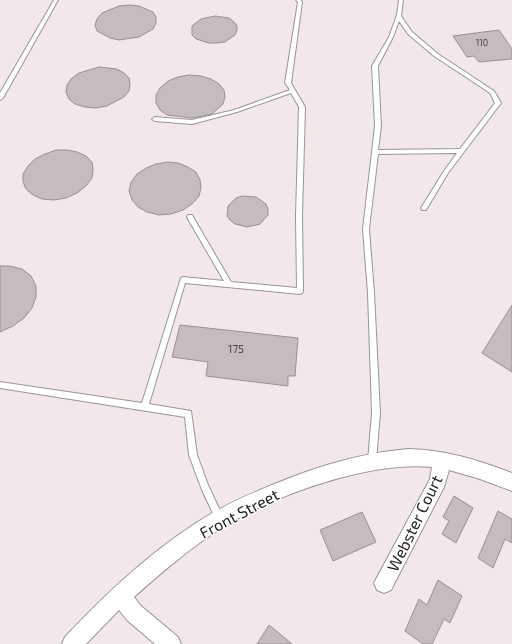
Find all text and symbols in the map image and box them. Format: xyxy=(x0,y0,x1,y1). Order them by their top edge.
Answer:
house number: 110 xyxy=(476,37,488,48)
house number: 175 xyxy=(228,342,244,355)
street label: Webster Court xyxy=(382,472,446,574)
street label: Front Street xyxy=(196,484,282,542)

